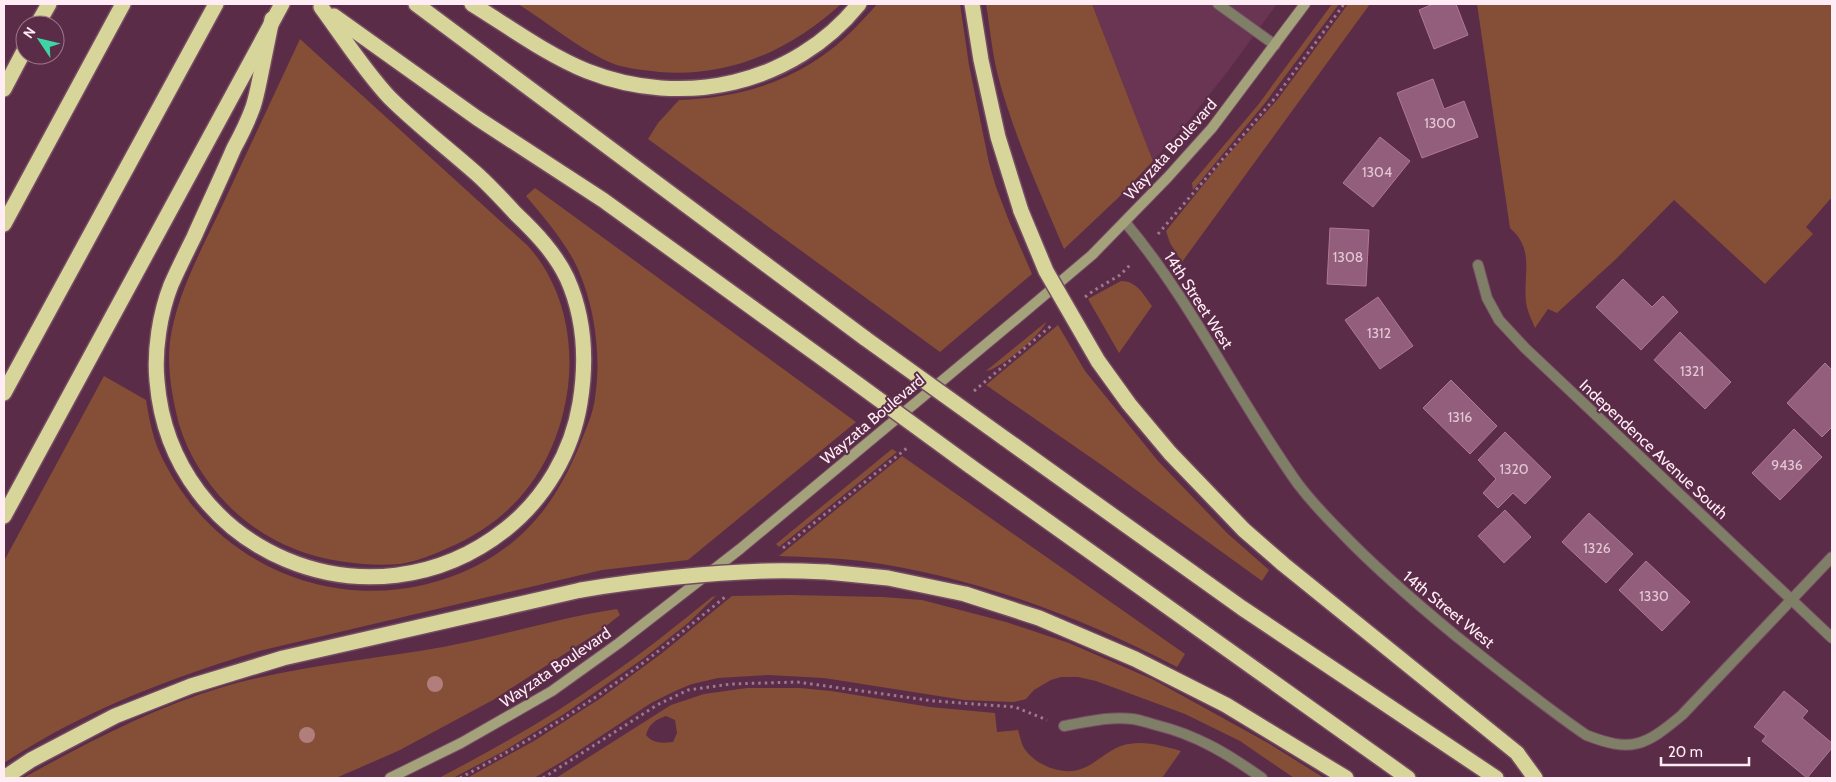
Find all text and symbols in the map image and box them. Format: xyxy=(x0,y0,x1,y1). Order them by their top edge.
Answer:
north arrow xyxy=(15,15,65,65)
text: N xyxy=(19,23,40,42)
street label: Wayzata Boulevard xyxy=(1120,95,1221,204)
house number: 1300 xyxy=(1424,114,1456,132)
house number: 1304 xyxy=(1362,163,1392,181)
street label: 14th Street West xyxy=(1160,248,1237,353)
house number: 1308 xyxy=(1333,248,1363,266)
house number: 1312 xyxy=(1367,324,1391,342)
house number: 1321 xyxy=(1680,362,1704,380)
street label: Wayzata Boulevard xyxy=(817,371,928,468)
street label: Independence Avenue South xyxy=(1576,376,1732,523)
house number: 1316 xyxy=(1448,408,1472,426)
house number: 9436 xyxy=(1771,456,1803,474)
house number: 1320 xyxy=(1499,460,1529,478)
house number: 1326 xyxy=(1583,539,1611,557)
street label: 14th Street West xyxy=(1399,567,1498,652)
house number: 1330 xyxy=(1639,587,1669,605)
street label: Wayzata Boulevard xyxy=(496,623,614,711)
scale bar xyxy=(1661,734,1748,766)
text: 20 m xyxy=(1668,743,1703,761)

